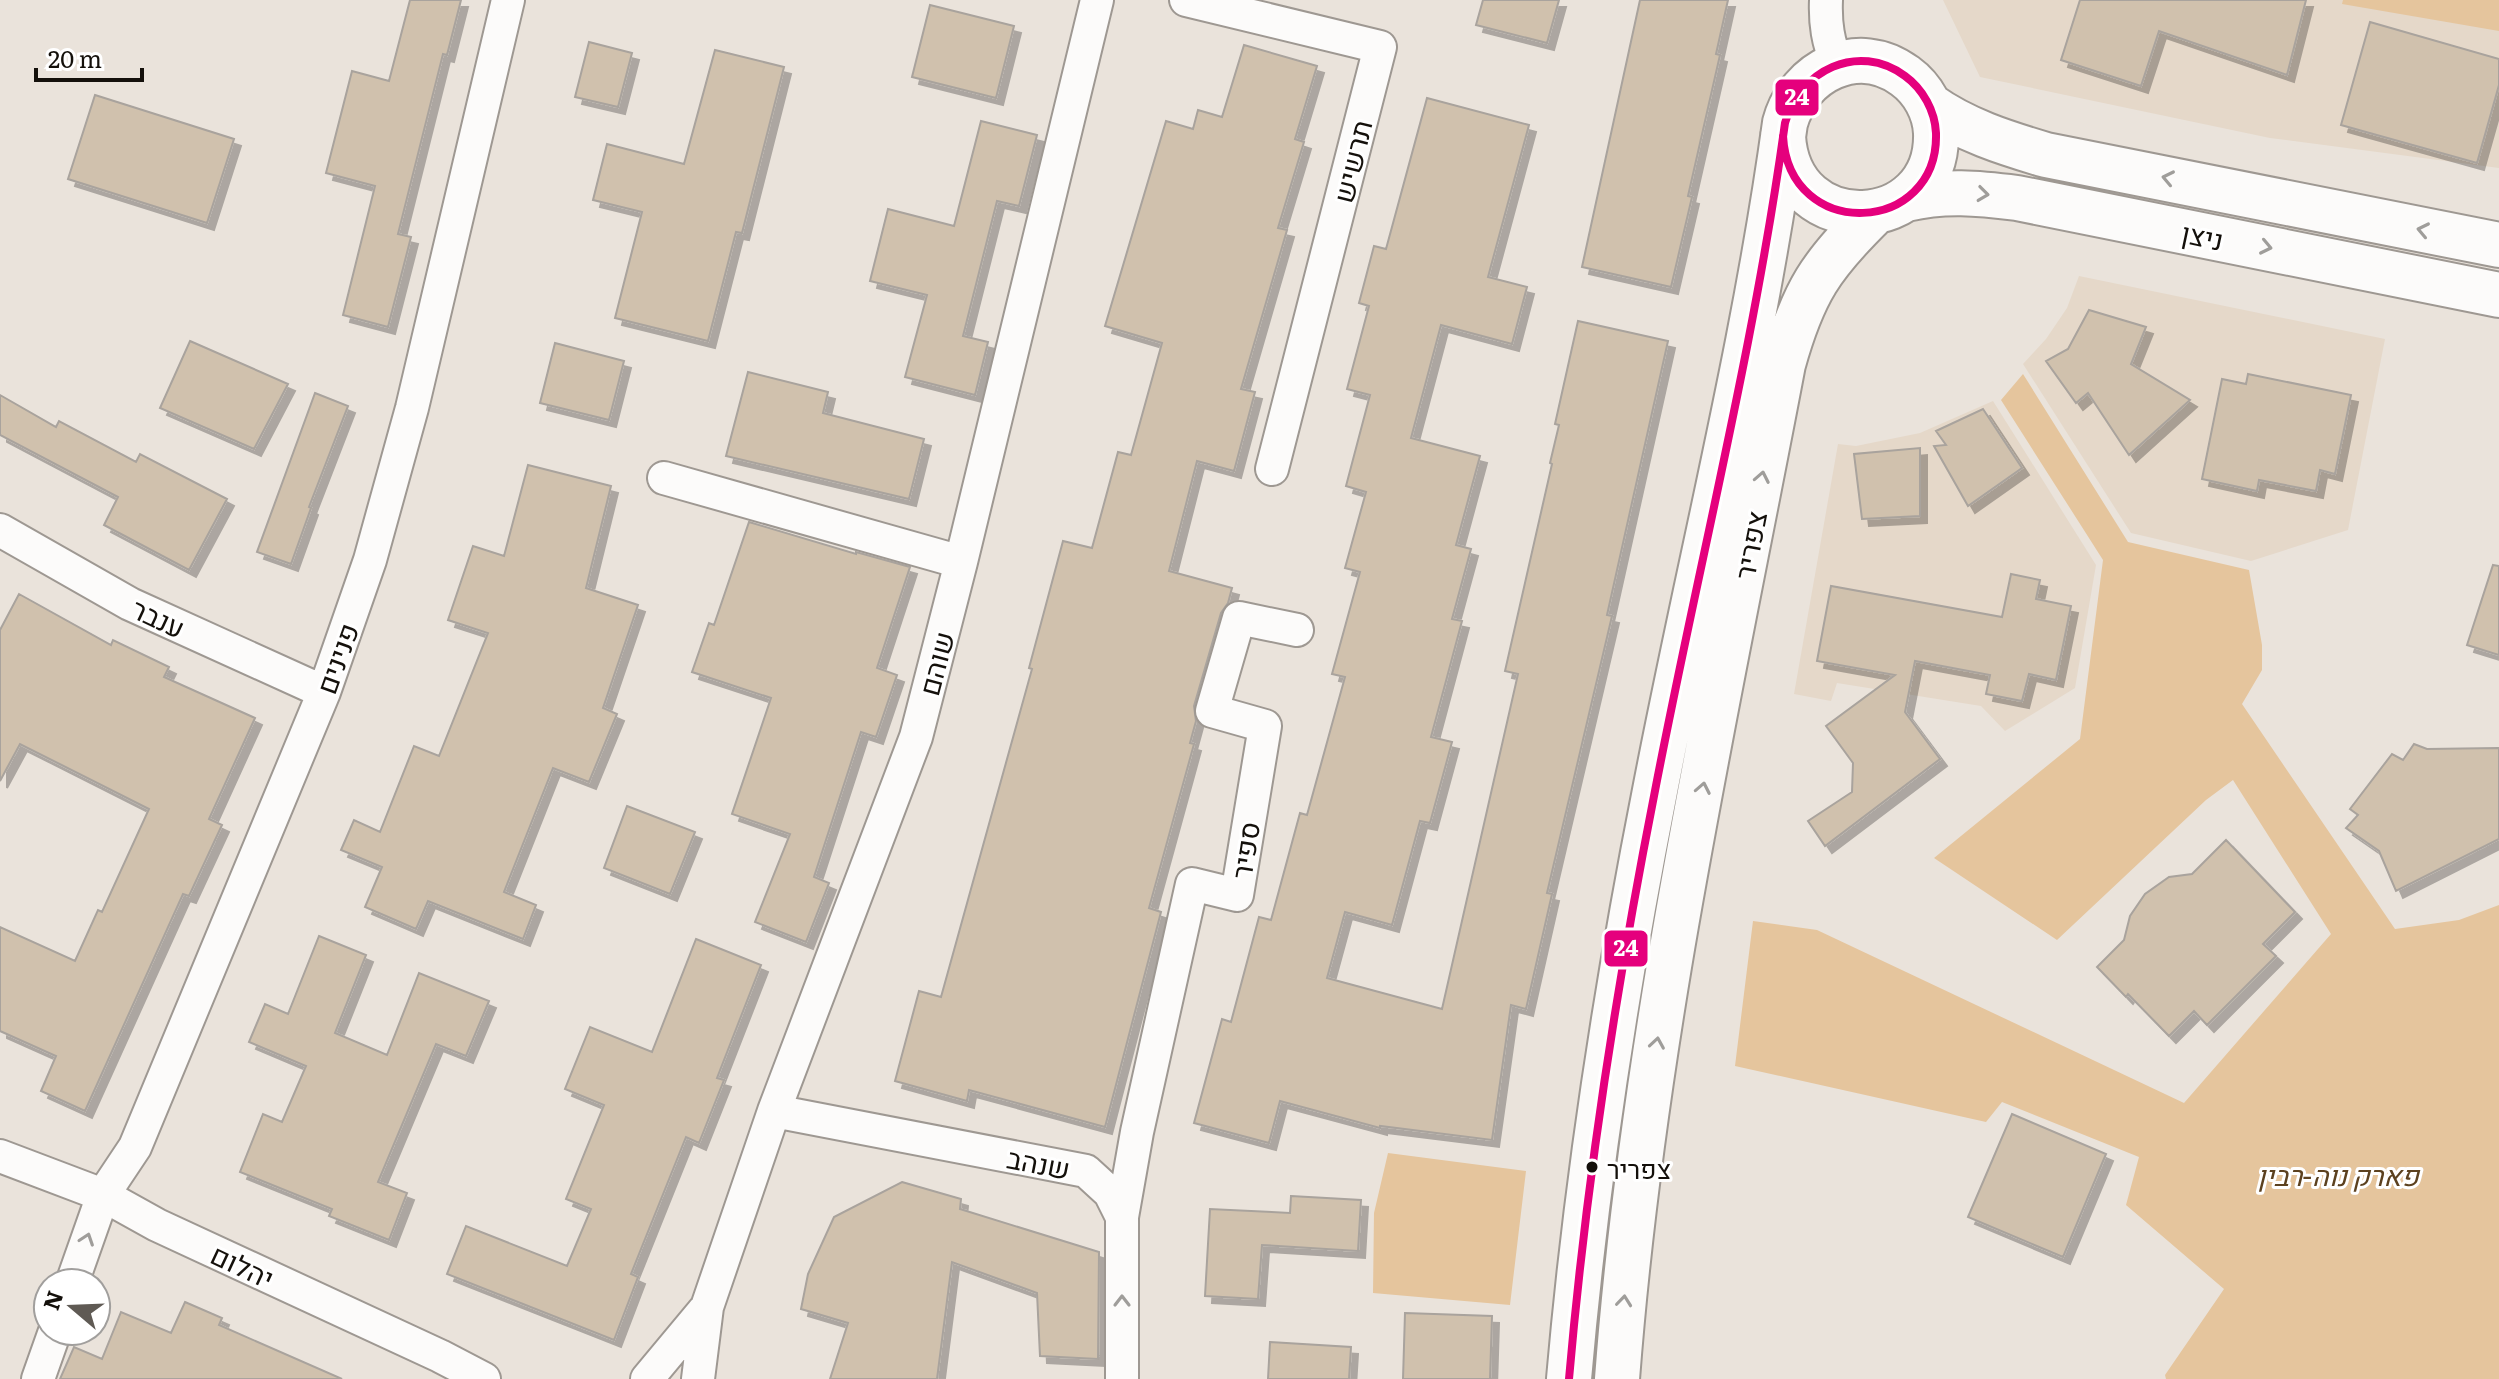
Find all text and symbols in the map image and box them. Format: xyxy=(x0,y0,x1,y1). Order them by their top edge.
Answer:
scale bar xyxy=(36,32,142,82)
text: 20 m xyxy=(48,40,102,75)
line badge: 24 xyxy=(1774,78,1820,117)
text: 24 xyxy=(1784,79,1810,112)
street label: תרשיש xyxy=(1320,115,1382,207)
one-way arrow xyxy=(2161,170,2175,187)
one-way arrow xyxy=(1977,185,1990,202)
street label: ניצן xyxy=(2178,210,2228,260)
one-way arrow xyxy=(2416,222,2429,239)
one-way arrow xyxy=(2259,238,2273,255)
one-way arrow xyxy=(1752,470,1769,484)
street label: צפריר xyxy=(1722,507,1776,583)
street label: ענבר xyxy=(125,586,193,648)
street label: פנינים xyxy=(304,617,368,699)
street label: שוהם xyxy=(906,626,964,700)
one-way arrow xyxy=(1693,781,1710,794)
street label: ספיר xyxy=(1219,818,1269,882)
line badge: 24 xyxy=(1603,929,1649,968)
text: 24 xyxy=(1613,930,1639,963)
one-way arrow xyxy=(1647,1037,1664,1050)
street label: שנהב xyxy=(1004,1135,1074,1189)
place label: צפריר xyxy=(1607,1148,1671,1187)
park label: פארק נוה-רבין xyxy=(2257,1153,2421,1195)
marker: צפריר xyxy=(1584,1159,1600,1175)
street label: יהלום xyxy=(205,1232,281,1298)
one-way arrow xyxy=(78,1233,94,1247)
north arrow xyxy=(32,1267,112,1347)
text: N xyxy=(33,1286,70,1314)
one-way arrow xyxy=(1113,1294,1131,1307)
one-way arrow xyxy=(1616,1294,1633,1307)

